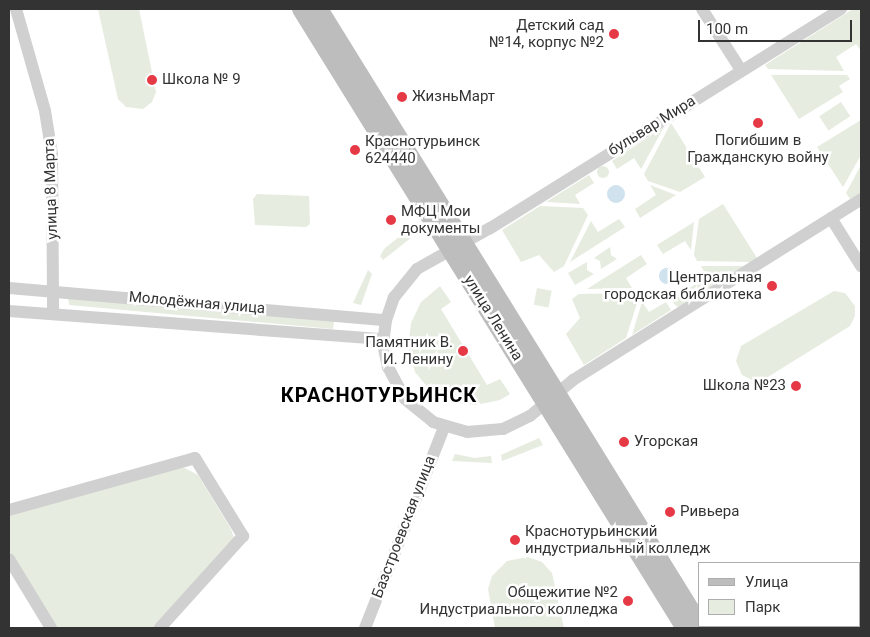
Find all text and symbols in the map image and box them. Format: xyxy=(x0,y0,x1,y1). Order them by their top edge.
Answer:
scale bar xyxy=(700,10,854,42)
place label: Детский сад №14, корпус №2 xyxy=(489,16,604,51)
text: 100 m xyxy=(706,20,748,38)
marker: Детский сад №14, корпус №2 xyxy=(608,28,620,40)
place label: Школа № 9 xyxy=(162,71,241,89)
marker: Школа № 9 xyxy=(146,74,158,86)
place label: ЖизньМарт xyxy=(412,88,495,106)
marker: ЖизньМарт xyxy=(396,91,408,103)
street label: бульвар Мира xyxy=(605,92,699,160)
marker: Погибшим в Гражданскую войну xyxy=(752,117,764,129)
place label: Погибшим в Гражданскую войну xyxy=(687,131,829,166)
place label: Краснотурьинск 624440 xyxy=(365,132,480,167)
street label: улица 8 Марта xyxy=(40,138,62,240)
marker: Краснотурьинск 624440 xyxy=(349,144,361,156)
place label: МФЦ Мои документы xyxy=(401,202,480,237)
marker: МФЦ Мои документы xyxy=(385,214,397,226)
place label: Центральная городская библиотека xyxy=(604,268,762,303)
street label: улица Ленина xyxy=(460,272,526,364)
marker: Центральная городская библиотека xyxy=(766,280,778,292)
street label: Молодёжная улица xyxy=(128,288,266,318)
place label: Памятник В. И. Ленину xyxy=(365,333,453,368)
marker: Памятник В. И. Ленину xyxy=(457,345,469,357)
place label: Школа №23 xyxy=(703,377,786,395)
marker: Школа №23 xyxy=(790,380,802,392)
district label: КРАСНОТУРЬИНСК xyxy=(279,383,479,407)
place label: Угорская xyxy=(634,433,698,451)
marker: Угорская xyxy=(618,436,630,448)
street label: Базстроевская улица xyxy=(369,453,439,601)
place label: Ривьера xyxy=(680,503,739,521)
marker: Ривьера xyxy=(664,506,676,518)
place label: Краснотурьинский индустриальный колледж xyxy=(525,522,710,557)
marker: Краснотурьинский индустриальный колледж xyxy=(509,534,521,546)
legend xyxy=(698,562,860,627)
text: Улица xyxy=(745,573,788,591)
place label: Общежитие №2 Индустриального колледжа xyxy=(419,583,618,618)
marker: Общежитие №2 Индустриального колледжа xyxy=(622,595,634,607)
text: Парк xyxy=(745,598,780,616)

